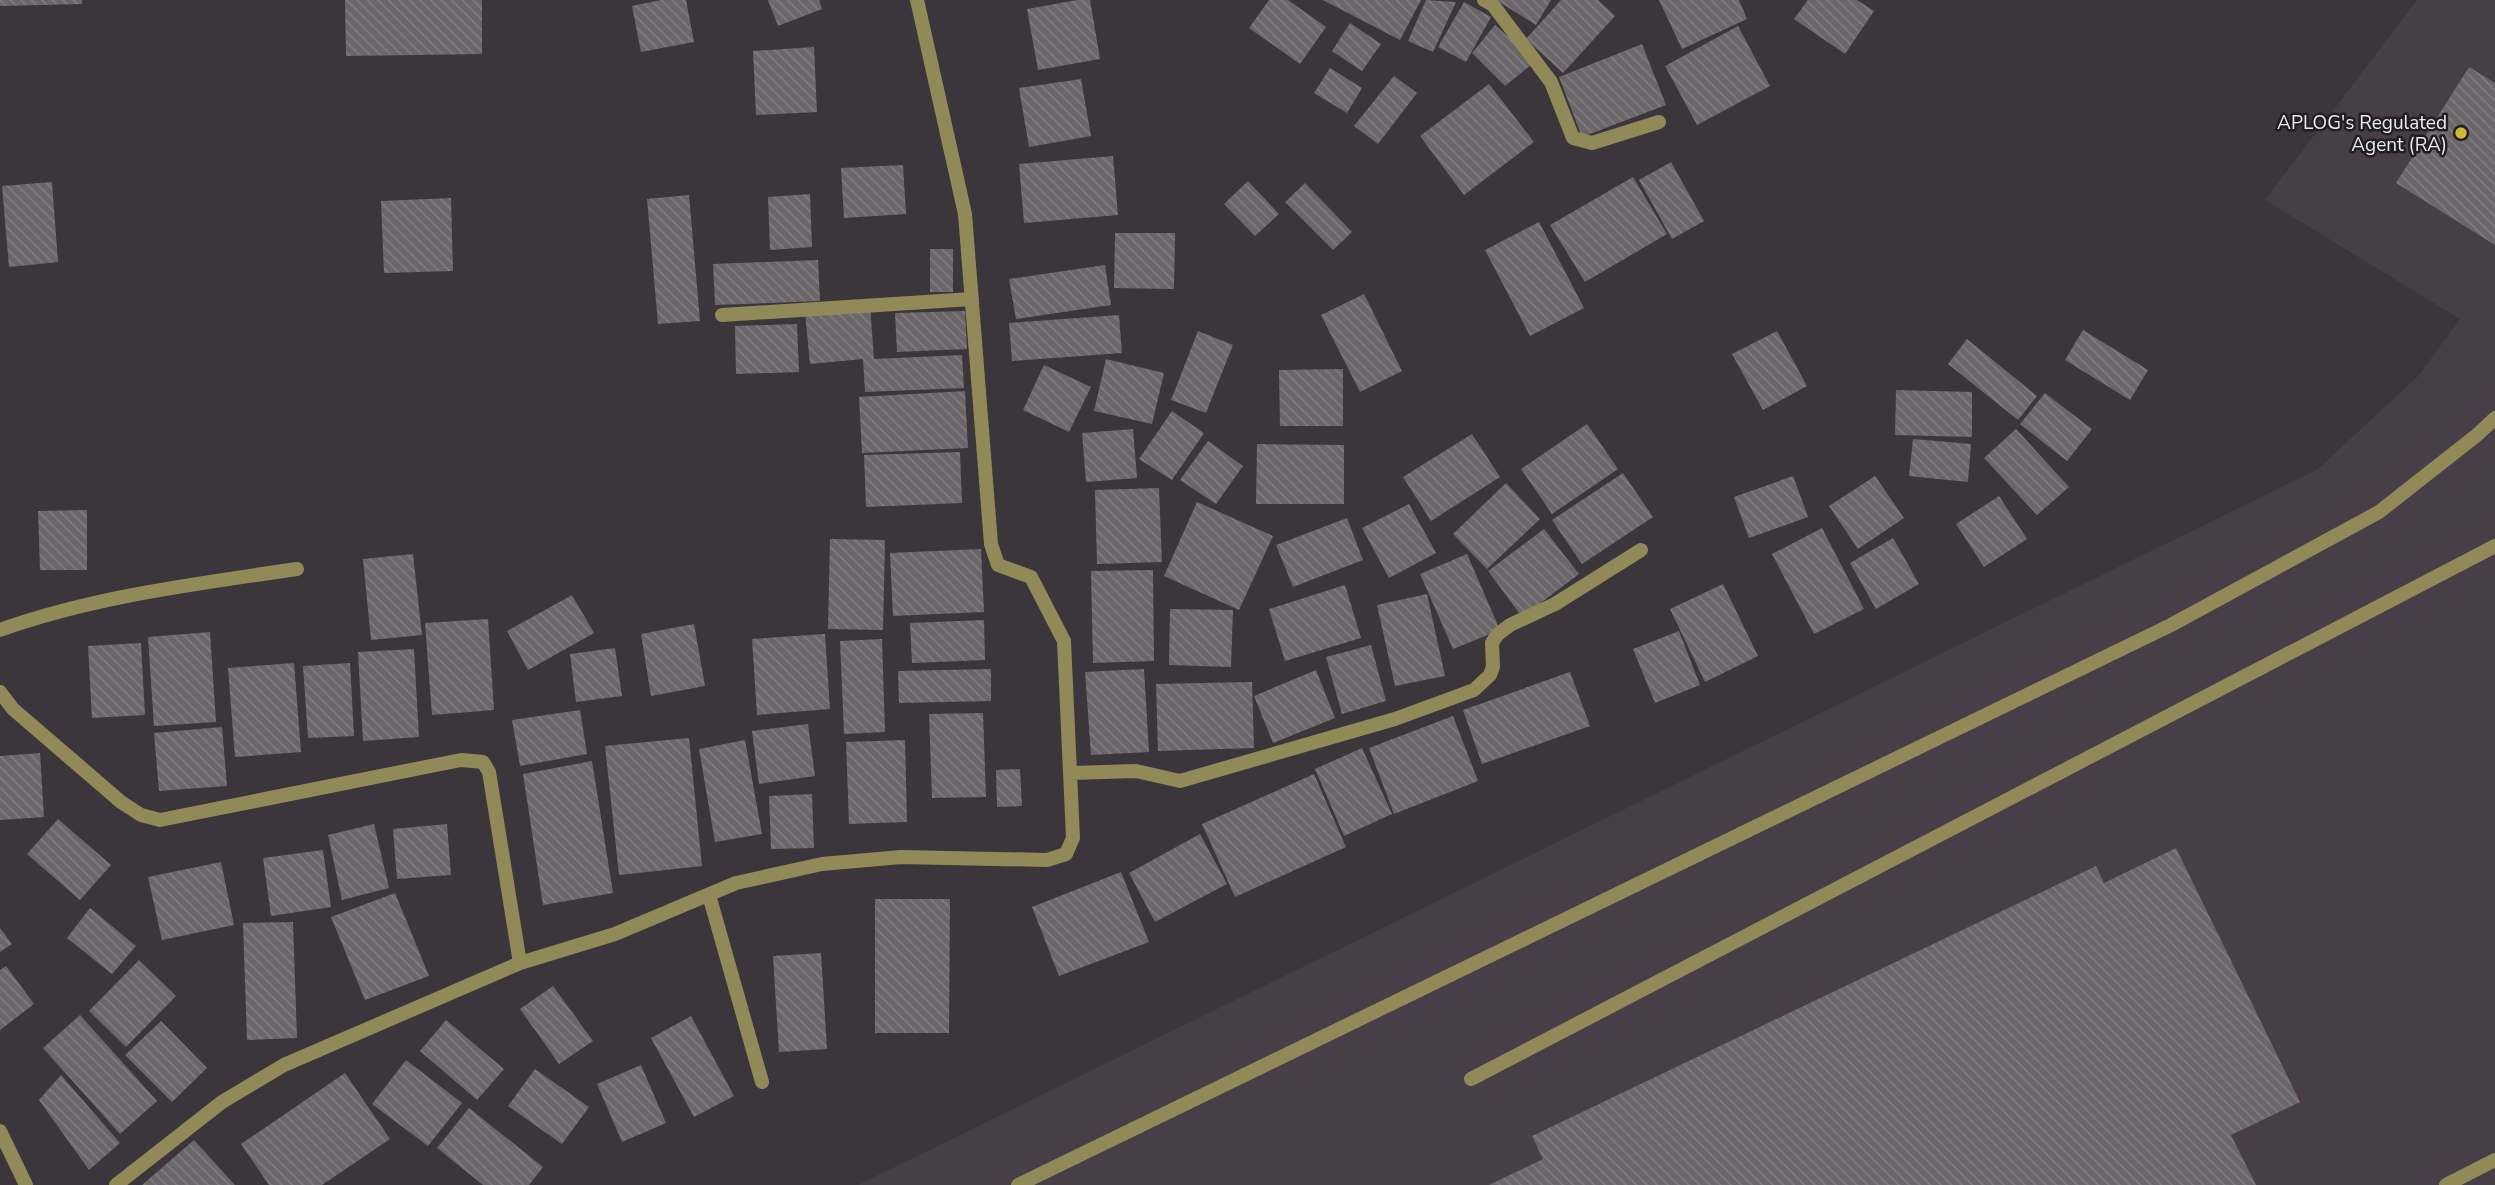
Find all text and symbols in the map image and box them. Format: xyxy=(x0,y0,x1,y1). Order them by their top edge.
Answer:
place label: APLOG's Regulated Agent (RA) xyxy=(2277,110,2447,158)
marker: APLOG's Regulated Agent (RA) xyxy=(2453,125,2469,141)

